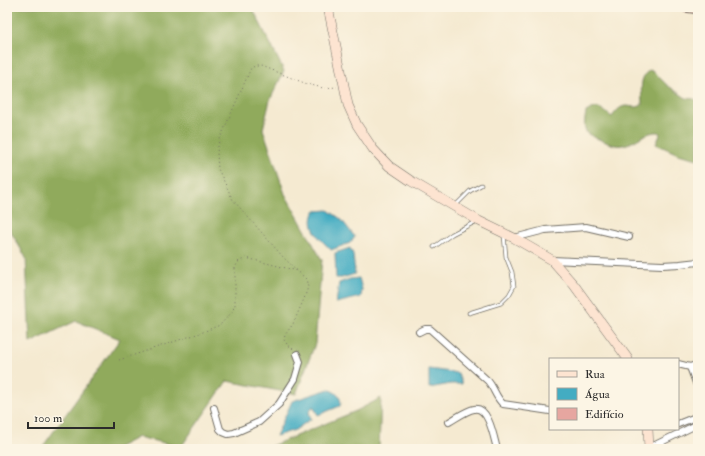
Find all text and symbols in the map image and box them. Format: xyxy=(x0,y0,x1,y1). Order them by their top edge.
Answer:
legend xyxy=(549,358,679,430)
text: Rua xyxy=(585,367,606,382)
text: Água xyxy=(584,387,611,402)
scale bar xyxy=(28,404,114,430)
text: Edifício xyxy=(585,407,624,422)
text: 100 m xyxy=(34,411,63,426)

